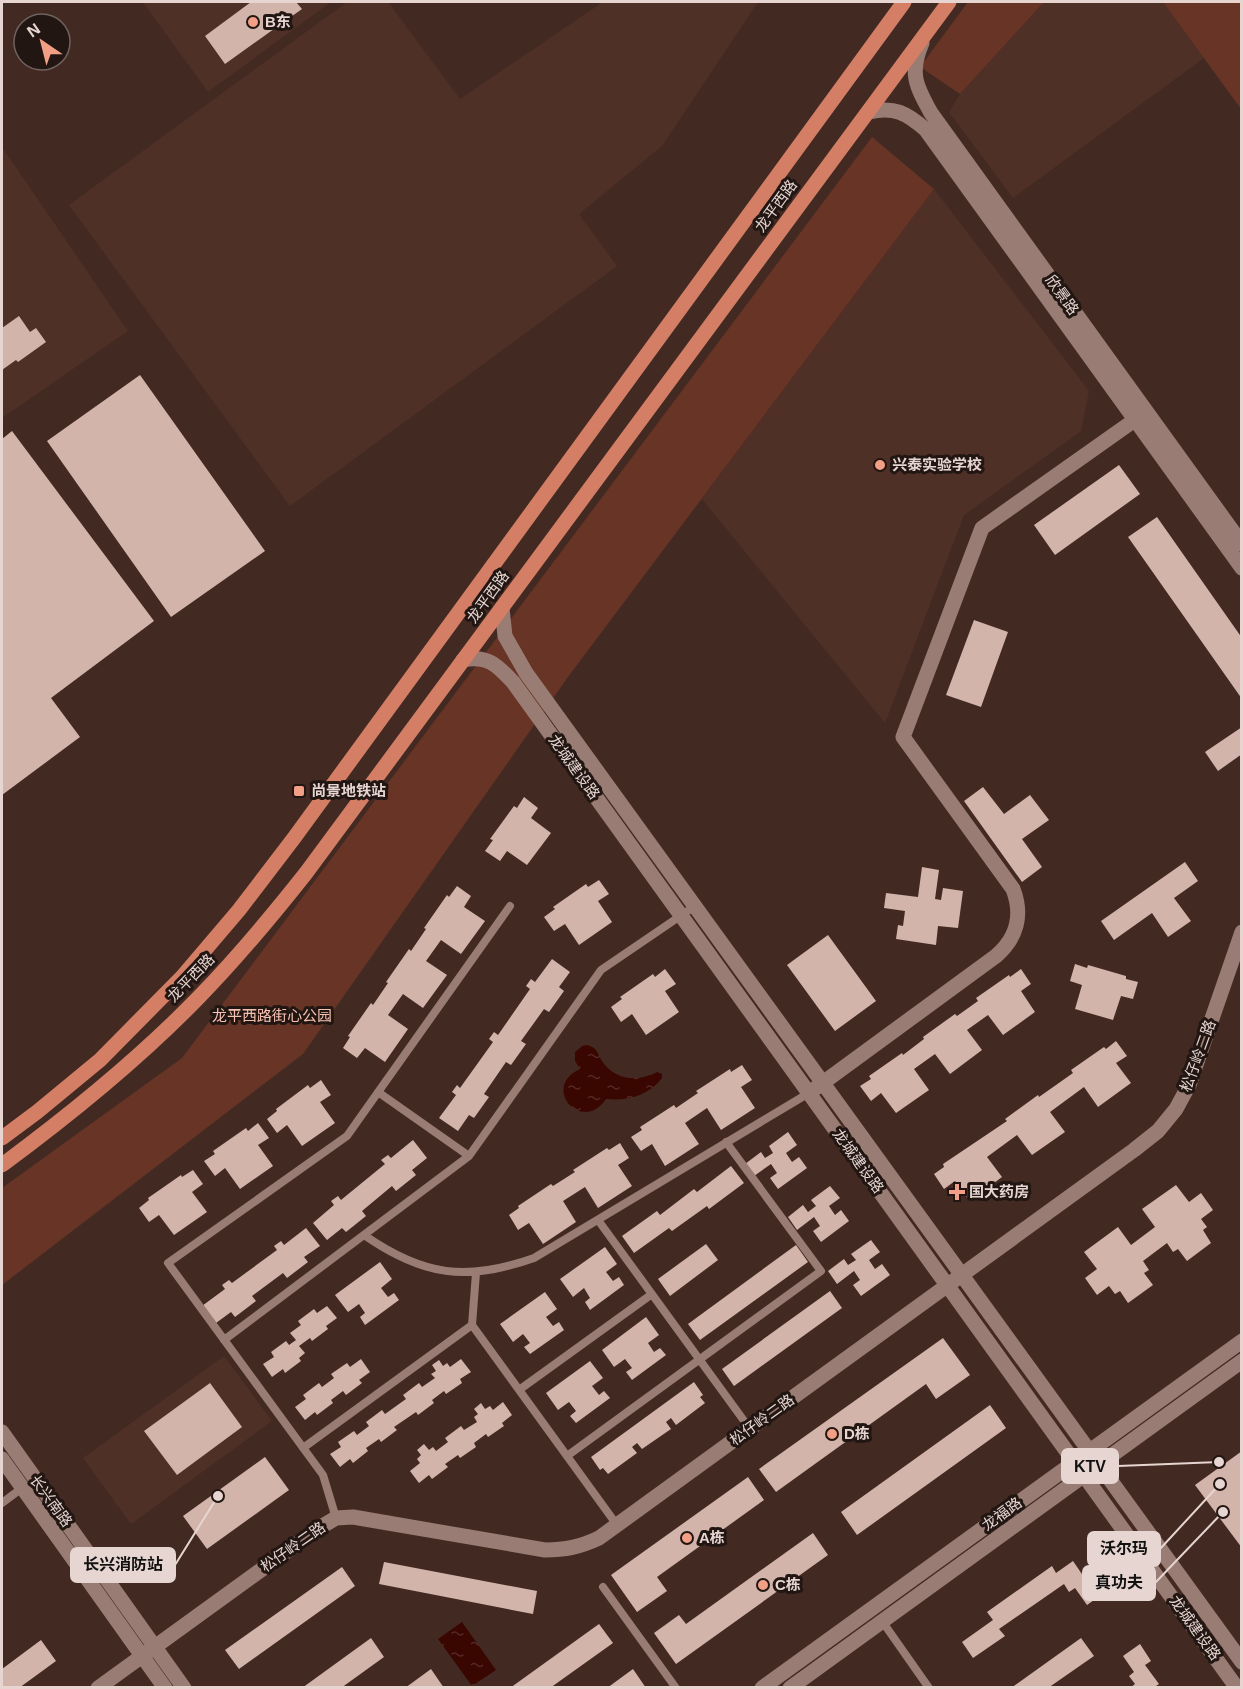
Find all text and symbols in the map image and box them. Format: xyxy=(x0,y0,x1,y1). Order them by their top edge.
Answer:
north arrow xyxy=(12,12,72,72)
place label: B东 xyxy=(265,13,291,30)
marker: B东 xyxy=(246,15,260,29)
text: N xyxy=(24,20,43,40)
street label: 龙平西路 xyxy=(751,176,800,235)
street label: 欣景路 xyxy=(1042,272,1083,318)
place label: 兴泰实验学校 xyxy=(892,456,982,473)
marker: 兴泰实验学校 xyxy=(873,458,887,472)
street label: 龙平西路 xyxy=(463,567,512,626)
street label: 龙城建设路 xyxy=(545,731,603,802)
place label: 尚景地铁站 xyxy=(311,782,386,799)
marker: 尚景地铁站 xyxy=(292,784,306,798)
street label: 龙平西路 xyxy=(164,950,218,1005)
park label: 龙平西路街心公园 xyxy=(212,1007,332,1024)
street label: 松仔岭二路 xyxy=(1177,1018,1218,1094)
street label: 龙城建设路 xyxy=(829,1125,887,1196)
place label: 国大药房 xyxy=(969,1183,1029,1200)
marker: 国大药房 xyxy=(950,1185,964,1199)
street label: 松仔岭二路 xyxy=(726,1391,797,1449)
place label: D栋 xyxy=(844,1425,870,1442)
marker: D栋 xyxy=(825,1427,839,1441)
callout: KTV xyxy=(1062,1449,1118,1483)
text: KTV xyxy=(1074,1458,1106,1475)
street label: 长兴南路 xyxy=(27,1471,76,1530)
street label: 龙福路 xyxy=(979,1493,1025,1534)
street label: 松仔岭二路 xyxy=(257,1518,328,1575)
place label: A栋 xyxy=(699,1529,725,1546)
marker: A栋 xyxy=(680,1531,694,1545)
callout: 沃尔玛 xyxy=(1088,1532,1160,1566)
text: 沃尔玛 xyxy=(1100,1540,1148,1557)
callout: 长兴消防站 xyxy=(71,1548,175,1582)
text: 长兴消防站 xyxy=(83,1556,163,1573)
callout: 真功夫 xyxy=(1083,1566,1155,1600)
text: 真功夫 xyxy=(1095,1574,1143,1591)
place label: C栋 xyxy=(775,1576,801,1593)
marker: C栋 xyxy=(756,1578,770,1592)
street label: 龙城建设路 xyxy=(1166,1592,1224,1663)

